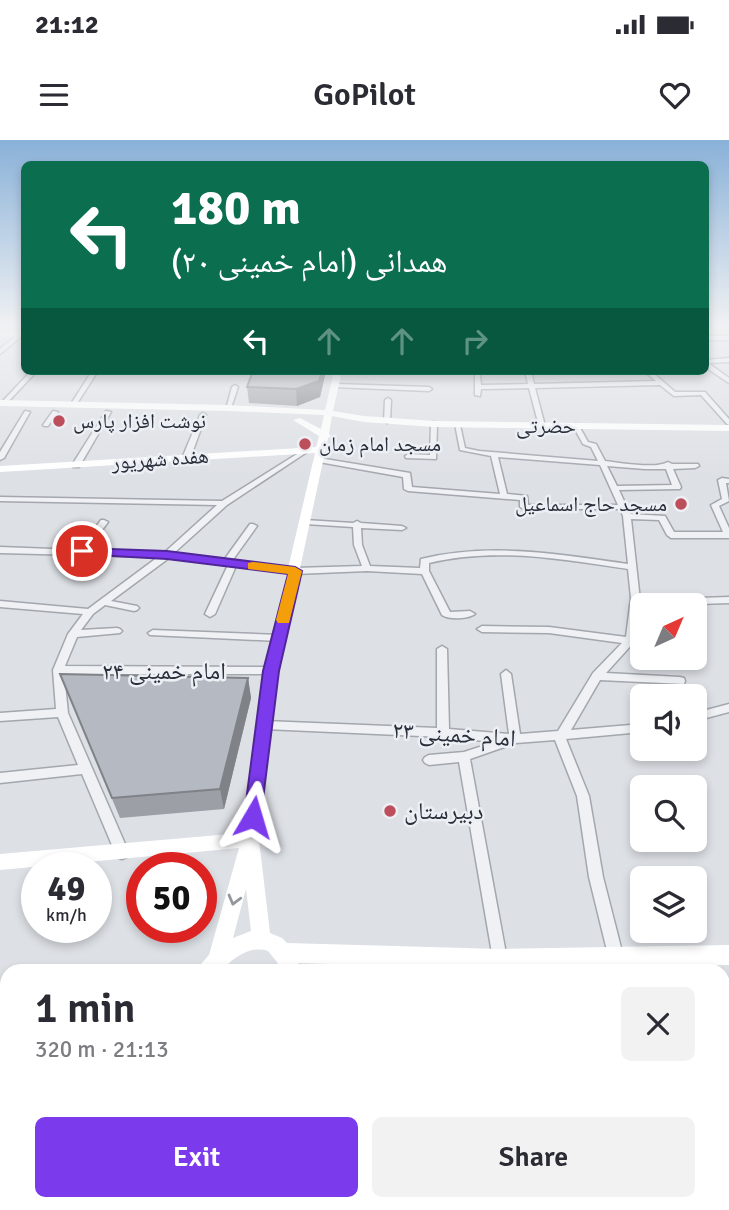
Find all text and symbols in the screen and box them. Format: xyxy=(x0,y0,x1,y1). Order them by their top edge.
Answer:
text: 21:12 xyxy=(35,9,99,41)
text: GoPilot xyxy=(313,75,416,114)
icon: menu xyxy=(35,76,73,114)
icon: heart xyxy=(656,76,694,114)
text: 180 m xyxy=(171,178,301,238)
icon: left xyxy=(56,189,147,280)
text: همدانی (امام خمینی ۲۰) xyxy=(171,242,448,281)
icon: left xyxy=(237,322,275,360)
icon: ahead xyxy=(310,322,348,360)
icon: ahead xyxy=(383,322,421,360)
icon: right xyxy=(456,322,494,360)
place label: نوشت افزار پارس xyxy=(73,408,206,434)
marker: نوشت افزار پارس xyxy=(51,413,67,429)
street label: حضرتی xyxy=(516,413,576,439)
place label: مسجد امام زمان xyxy=(319,431,441,458)
marker: مسجد امام زمان xyxy=(297,436,313,452)
street label: هفده شهریور xyxy=(110,443,209,475)
place label: مسجد حاج اسماعیل xyxy=(515,491,667,517)
marker: مسجد حاج اسماعیل xyxy=(673,496,689,512)
pin xyxy=(52,521,112,581)
icon: arrive xyxy=(63,532,101,570)
north arrow xyxy=(630,593,707,670)
map controls xyxy=(630,593,707,943)
street label: امام خمینی ۲۴ xyxy=(102,656,226,687)
button: sound xyxy=(630,684,707,761)
street label: امام خمینی ۲۳ xyxy=(391,715,517,754)
button: search xyxy=(630,775,707,852)
position arrow xyxy=(216,780,290,854)
place label: دبیرستان xyxy=(404,796,483,826)
marker: دبیرستان xyxy=(382,803,398,819)
speed limit sign: 50 xyxy=(126,852,217,943)
button: layers xyxy=(630,866,707,943)
text: 49 xyxy=(48,867,85,910)
one-way arrow xyxy=(228,893,242,905)
text: km/h xyxy=(46,904,87,926)
text: 1 min xyxy=(35,983,136,1034)
button: close xyxy=(621,987,695,1061)
text: 320 m · 21:13 xyxy=(35,1035,169,1064)
button: Exit xyxy=(35,1117,358,1197)
button: Share xyxy=(372,1117,695,1197)

